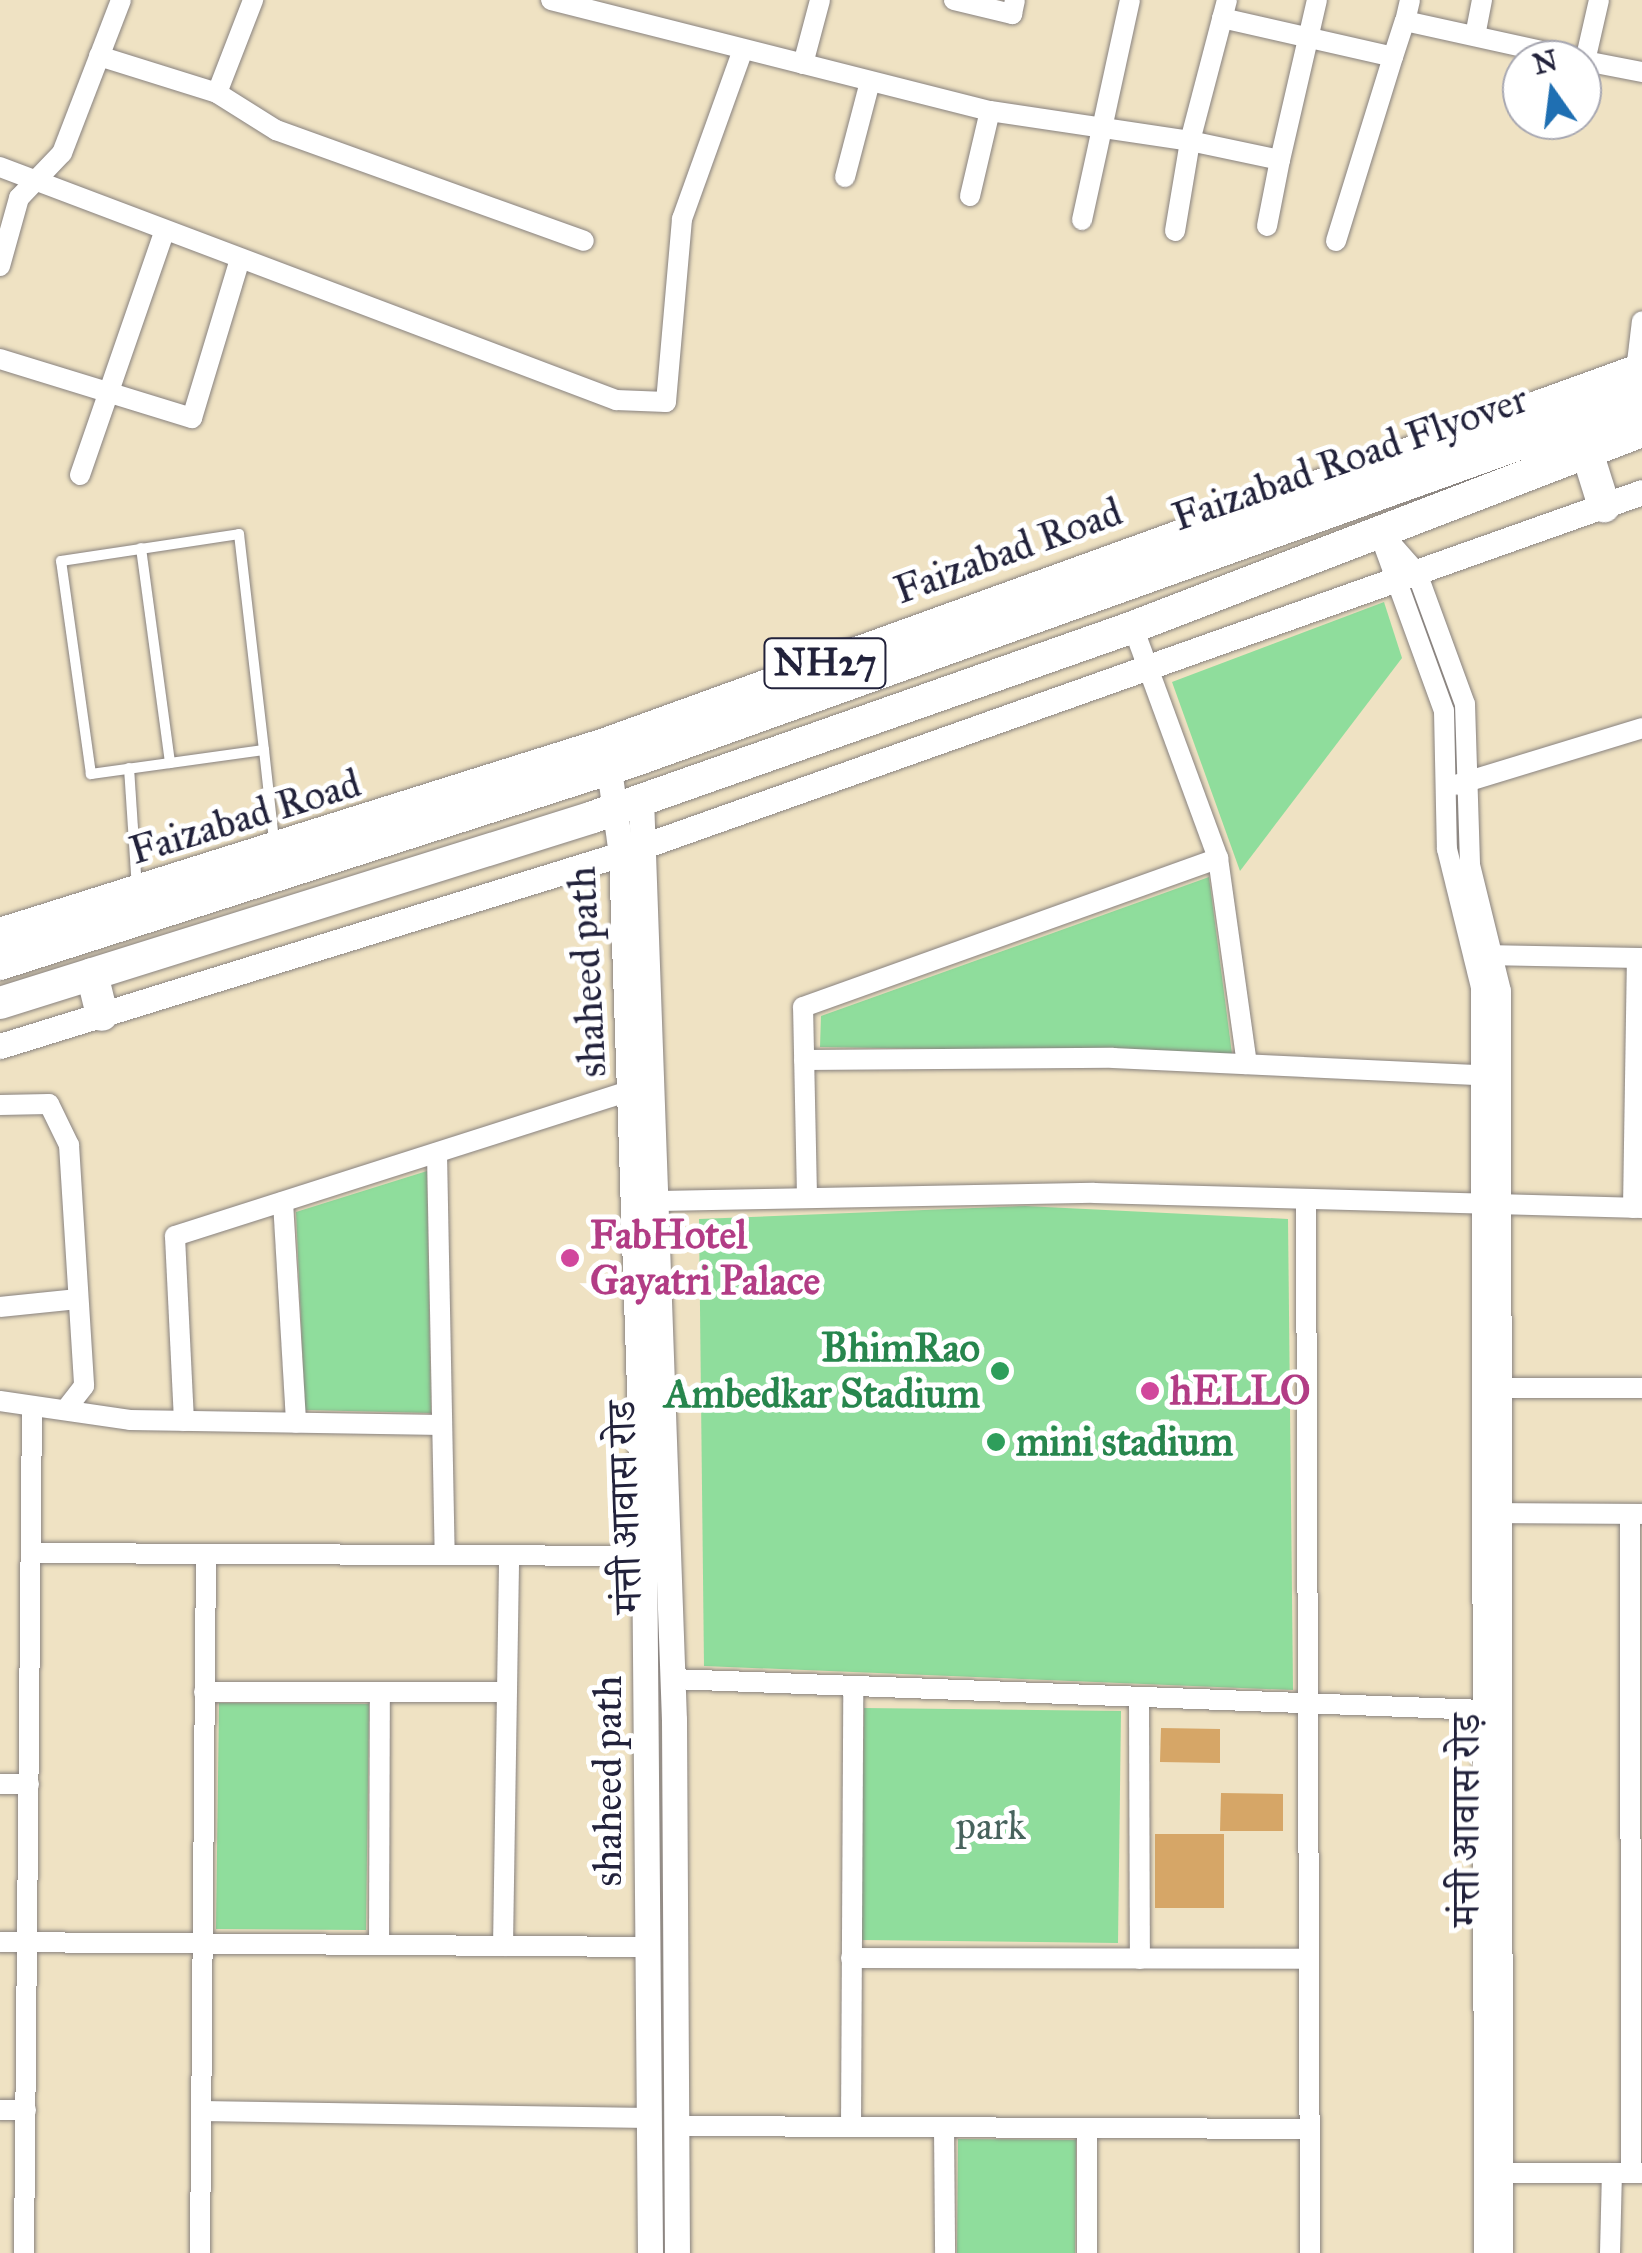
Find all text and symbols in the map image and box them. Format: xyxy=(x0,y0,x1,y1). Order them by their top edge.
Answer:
north arrow xyxy=(1502,40,1602,140)
text: N xyxy=(1529,42,1561,82)
street label: Faizabad Road Flyover xyxy=(1166,375,1534,541)
street label: Faizabad Road xyxy=(888,488,1128,614)
road number: NH27 xyxy=(762,630,888,696)
street label: Faizabad Road xyxy=(124,759,366,875)
street label: shaheed path xyxy=(558,865,616,1079)
place label: FabHotel Gayatri Palace xyxy=(590,1211,820,1305)
marker: FabHotel Gayatri Palace xyxy=(559,1247,581,1269)
place label: BhimRao Ambedkar Stadium xyxy=(665,1324,980,1418)
marker: BhimRao Ambedkar Stadium xyxy=(989,1360,1011,1382)
place label: hELLO xyxy=(1170,1367,1310,1415)
marker: hELLO xyxy=(1139,1380,1161,1402)
street label: मंत्ती आवास रोड xyxy=(597,1400,653,1614)
place label: mini stadium xyxy=(1016,1418,1233,1466)
marker: mini stadium xyxy=(985,1431,1007,1453)
street label: shaheed path xyxy=(584,1675,632,1887)
street label: मंत्ती आवास रोड़ xyxy=(1442,1714,1490,1926)
park label: park xyxy=(956,1802,1026,1850)

